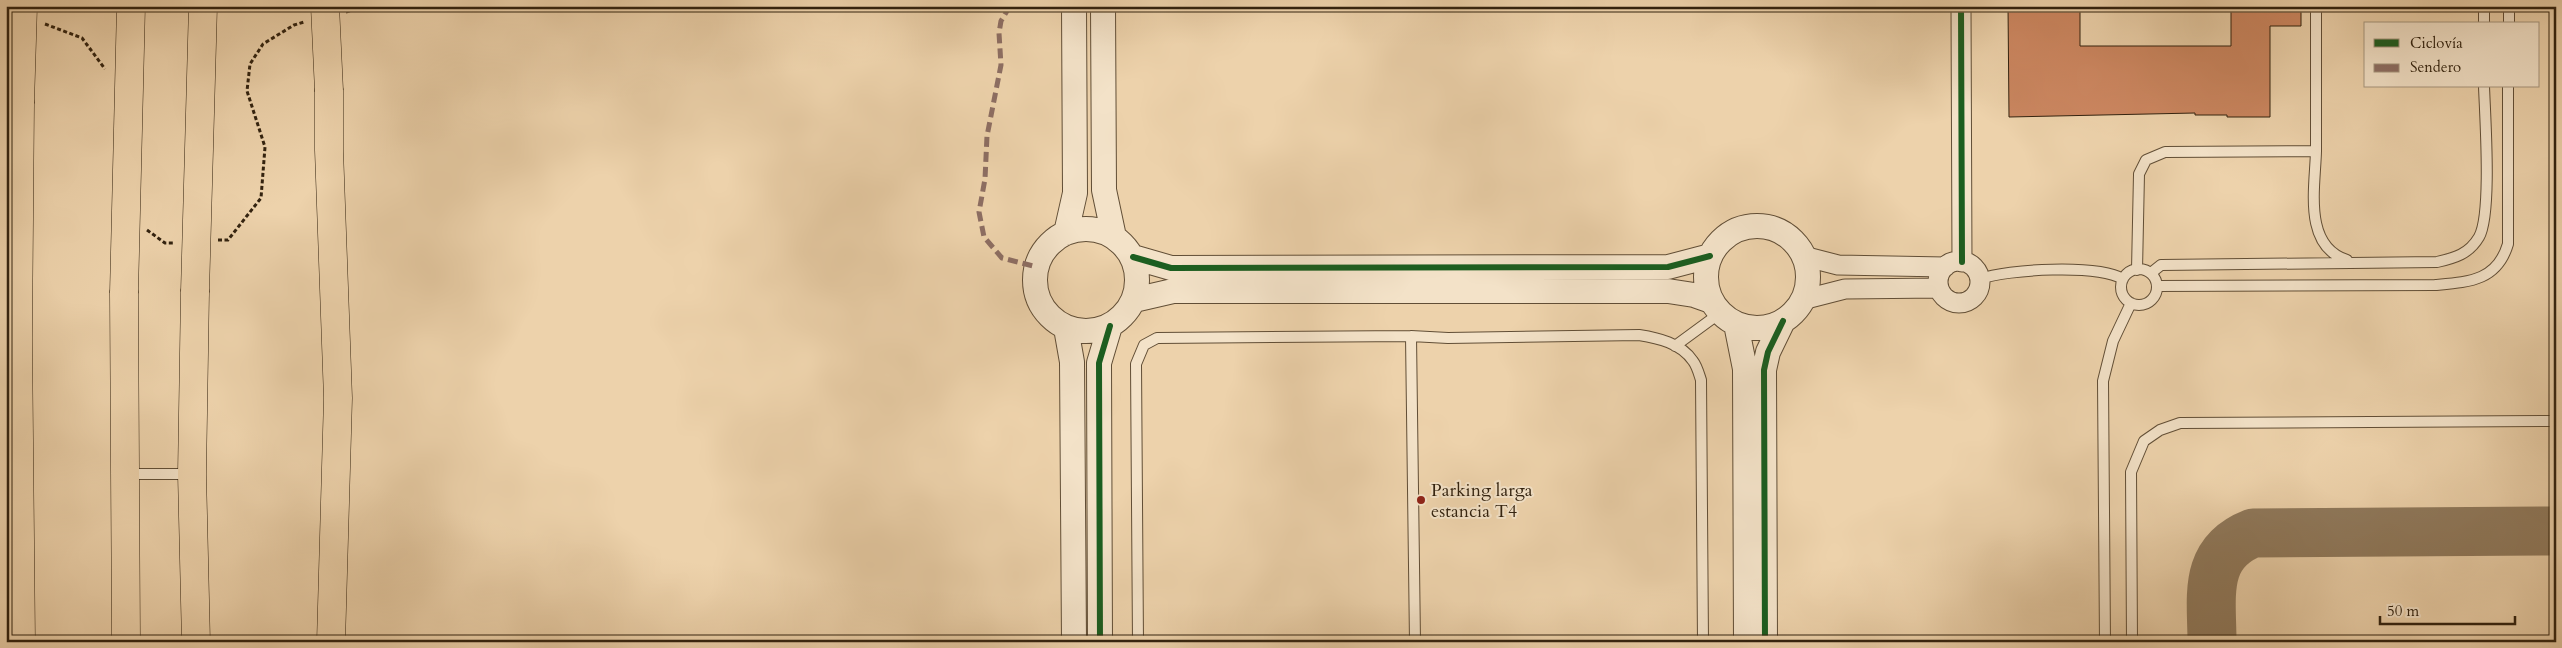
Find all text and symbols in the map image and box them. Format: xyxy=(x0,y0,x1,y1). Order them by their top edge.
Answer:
legend xyxy=(2364,22,2540,88)
text: Ciclovía xyxy=(2410,33,2463,53)
text: Sendero xyxy=(2410,57,2461,77)
place label: Parking larga estancia T4 xyxy=(1431,478,1533,524)
marker: Parking larga estancia T4 xyxy=(1415,494,1427,506)
scale bar xyxy=(2380,593,2514,625)
text: 50 m xyxy=(2387,601,2419,621)

